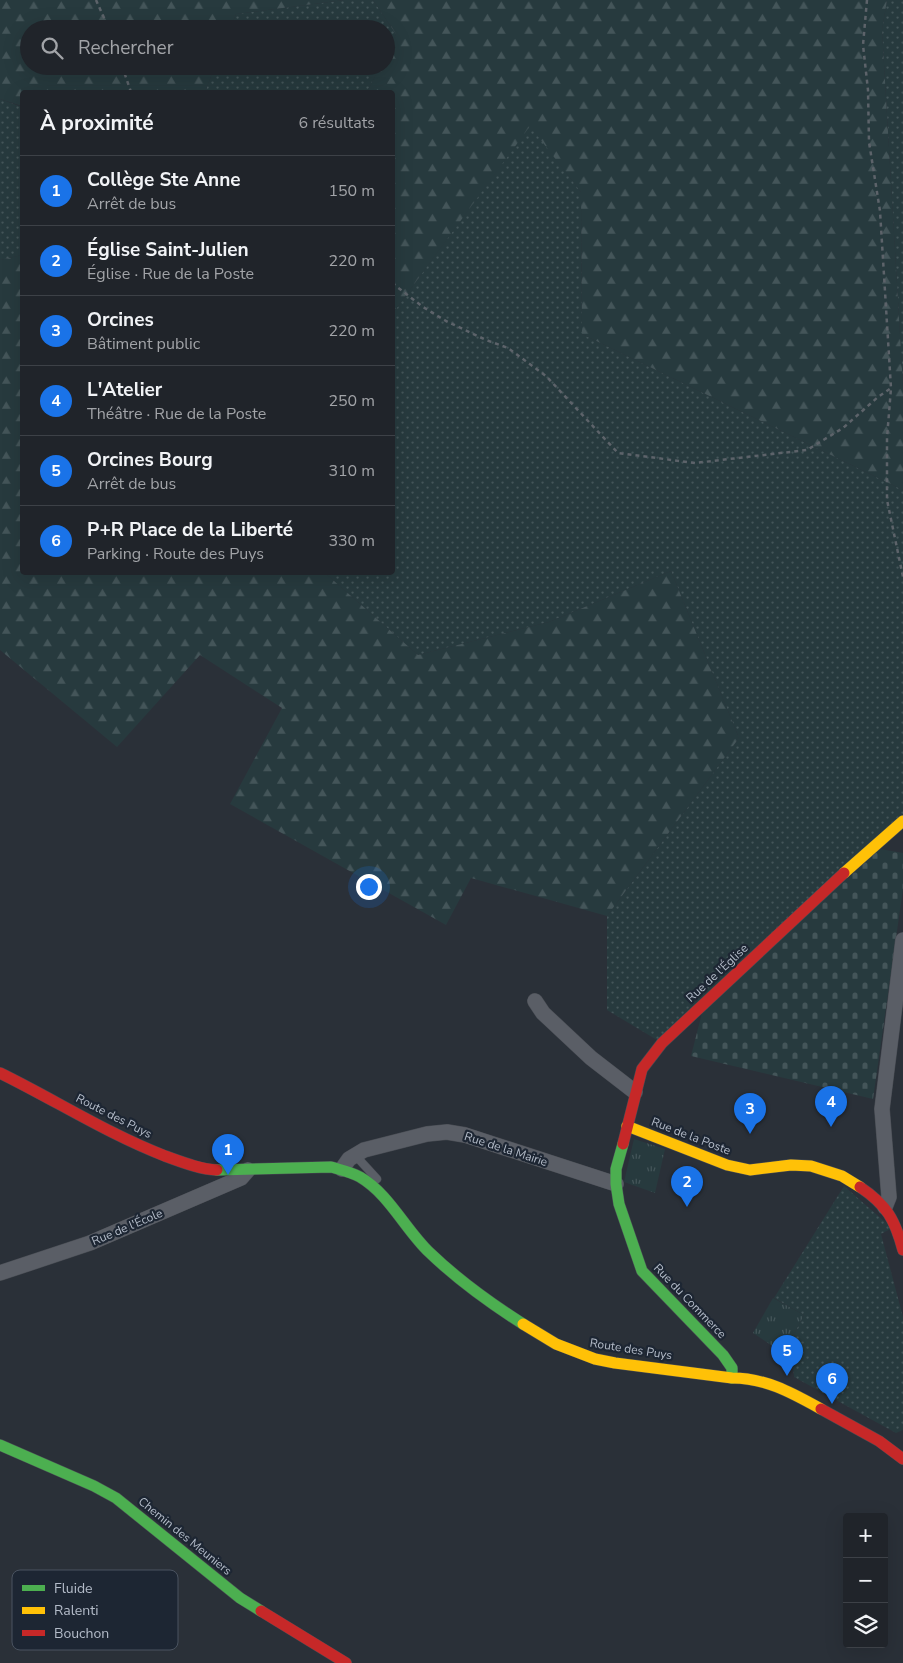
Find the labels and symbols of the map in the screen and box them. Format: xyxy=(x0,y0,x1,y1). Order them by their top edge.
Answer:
your location xyxy=(356,874,382,900)
street label: Rue de l'Église xyxy=(683,940,751,1006)
pin: 4 xyxy=(815,1086,847,1127)
street label: Route des Puys xyxy=(73,1090,155,1142)
pin: 3 xyxy=(734,1093,766,1134)
street label: Rue de la Poste xyxy=(649,1113,733,1159)
street label: Rue de la Mairie xyxy=(462,1128,550,1170)
pin: 1 xyxy=(212,1134,244,1175)
pin: 2 xyxy=(671,1166,703,1207)
street label: Rue de l'École xyxy=(89,1205,165,1249)
street label: Rue du Commerce xyxy=(650,1260,730,1342)
street label: Route des Puys xyxy=(589,1335,674,1363)
pin: 5 xyxy=(771,1335,803,1376)
pin: 6 xyxy=(816,1363,848,1404)
street label: Chemin des Meuniers xyxy=(135,1493,235,1579)
legend xyxy=(12,1570,178,1650)
text: Fluide xyxy=(54,1579,93,1598)
text: Ralenti xyxy=(54,1601,98,1620)
text: Bouchon xyxy=(54,1624,109,1643)

